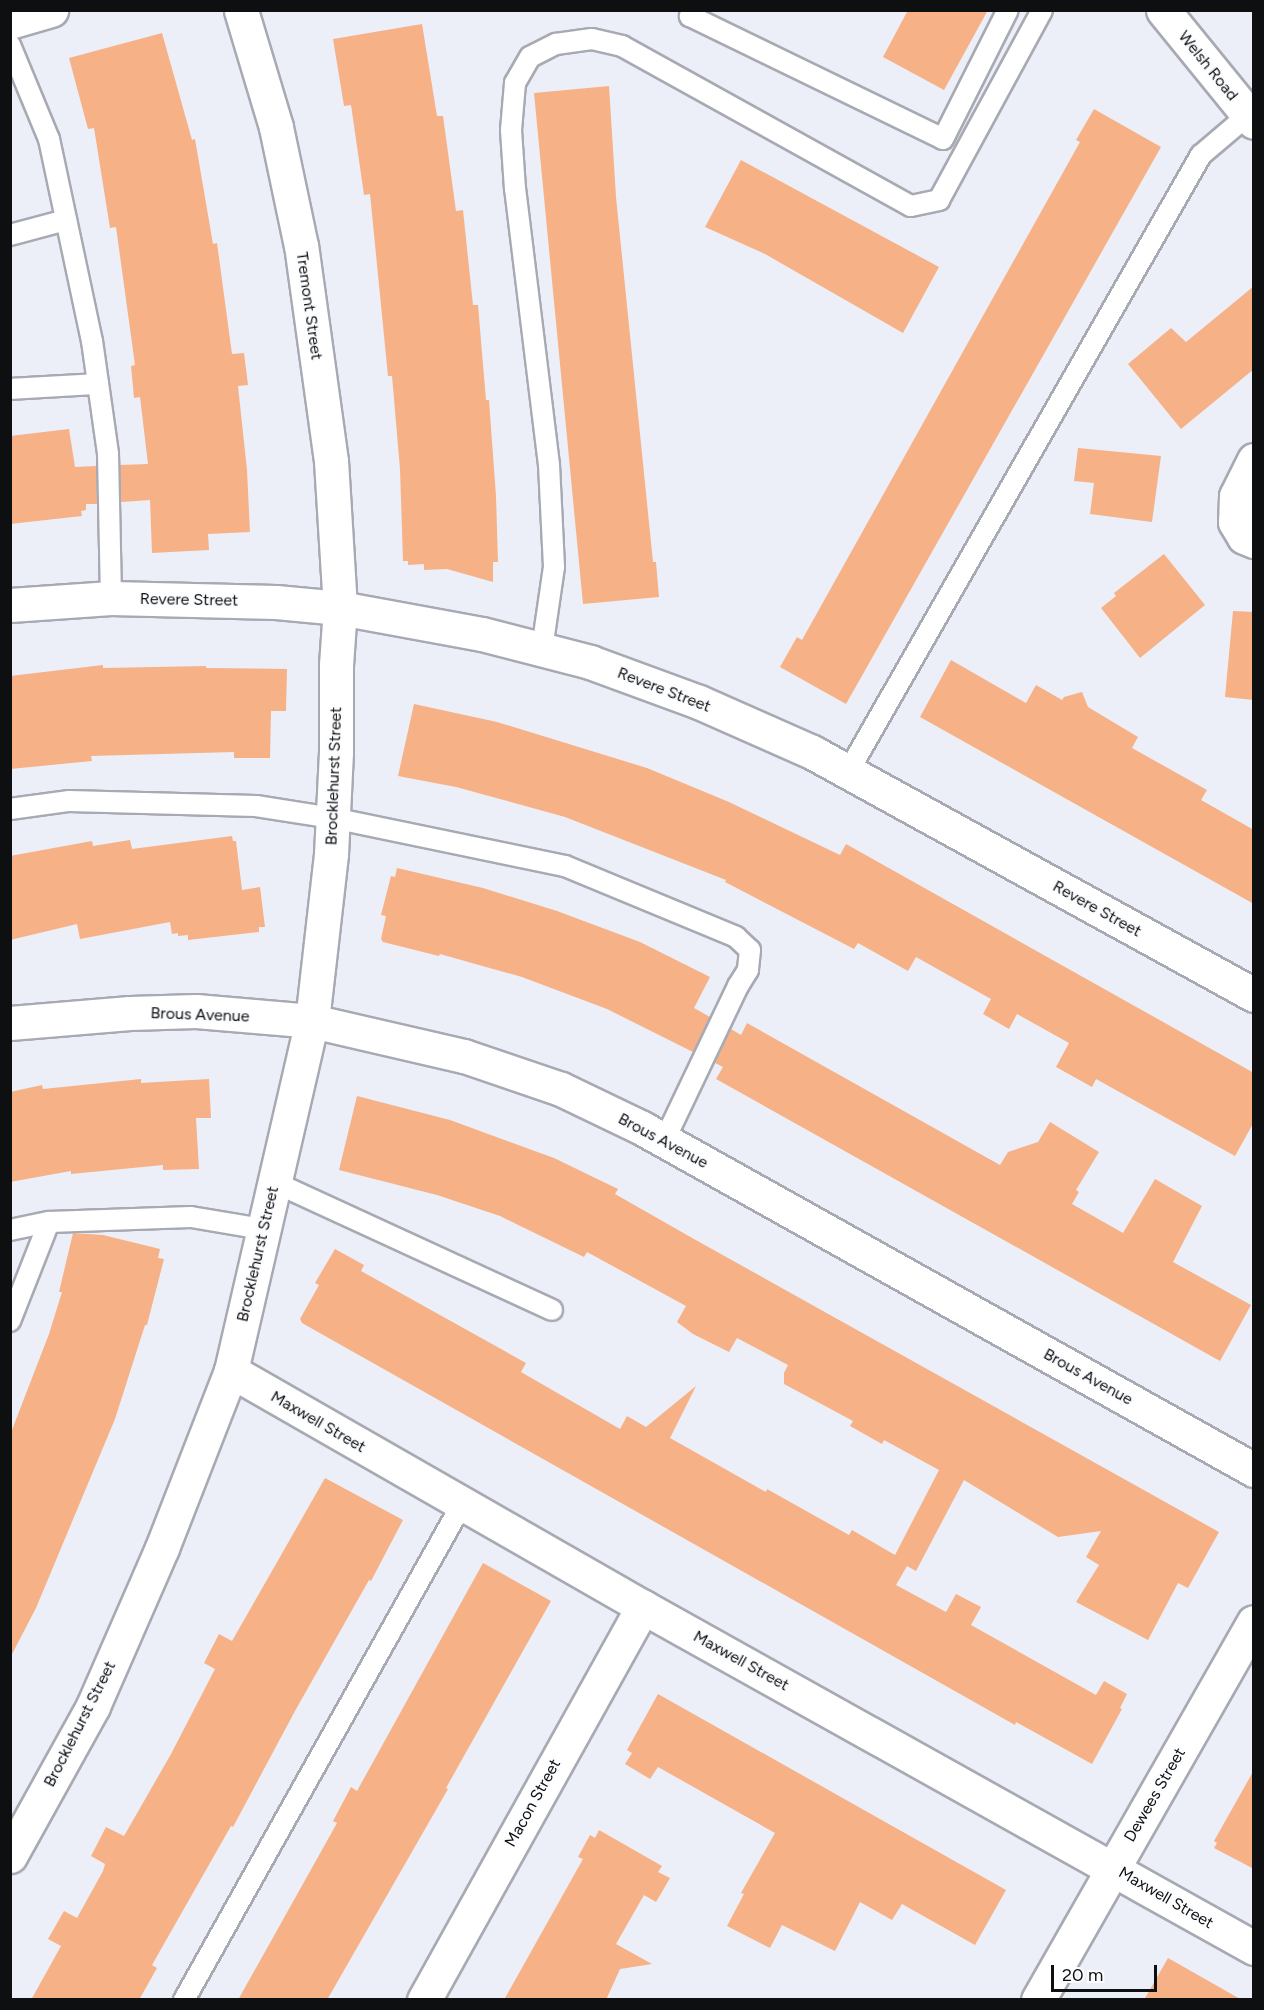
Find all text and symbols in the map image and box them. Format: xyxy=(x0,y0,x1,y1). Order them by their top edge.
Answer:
street label: Welsh Road xyxy=(1174,27,1242,105)
street label: Tremont Street xyxy=(292,251,326,361)
street label: Revere Street xyxy=(140,590,238,610)
street label: Revere Street xyxy=(615,663,713,717)
street label: Brocklehurst Street xyxy=(322,706,346,846)
street label: Revere Street xyxy=(1049,877,1145,941)
street label: Brous Avenue xyxy=(150,1004,250,1026)
street label: Brous Avenue xyxy=(615,1109,711,1173)
street label: Brocklehurst Street xyxy=(233,1184,283,1324)
street label: Brous Avenue xyxy=(1040,1345,1136,1409)
street label: Maxwell Street xyxy=(267,1387,369,1457)
street label: Maxwell Street xyxy=(690,1627,792,1695)
street label: Brocklehurst Street xyxy=(40,1658,120,1790)
street label: Dewees Street xyxy=(1120,1744,1190,1846)
street label: Macon Street xyxy=(501,1756,565,1850)
street label: Maxwell Street xyxy=(1115,1863,1217,1933)
scale bar xyxy=(1054,1953,1160,1991)
text: 20 m xyxy=(1062,1964,1103,1986)

